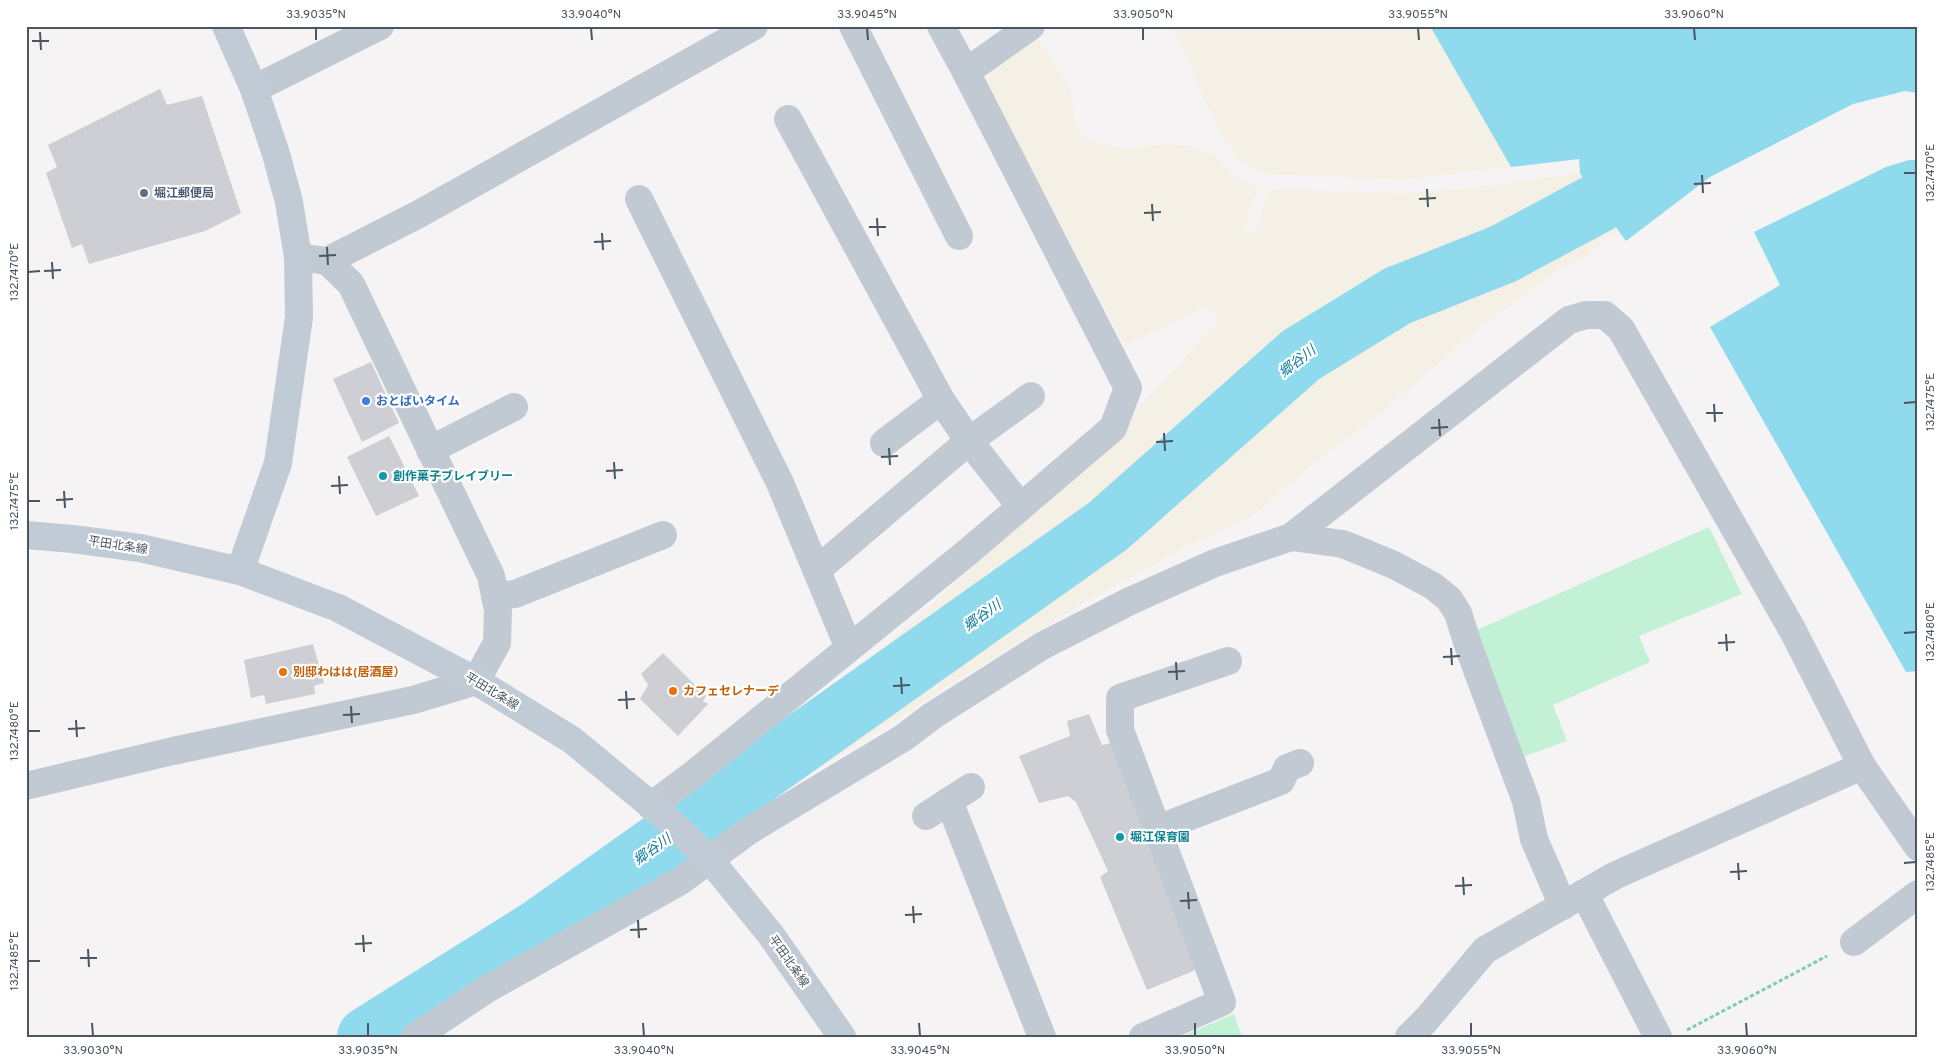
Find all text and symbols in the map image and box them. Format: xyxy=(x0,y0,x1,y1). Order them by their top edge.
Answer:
text: 33.9035°N xyxy=(286,7,346,23)
text: 33.9040°N xyxy=(561,7,621,23)
text: 33.9045°N xyxy=(837,7,897,23)
text: 33.9050°N xyxy=(1113,7,1173,23)
text: 33.9055°N xyxy=(1388,7,1448,23)
text: 33.9060°N xyxy=(1664,7,1724,23)
text: 132.7470°E xyxy=(1923,144,1939,202)
place label: 堀江郵便局 xyxy=(154,186,214,202)
marker: 堀江郵便局 xyxy=(138,187,150,199)
text: 132.7470°E xyxy=(7,243,23,301)
water label: 郷谷川 xyxy=(1276,341,1321,382)
text: 132.7475°E xyxy=(1923,373,1939,431)
place label: おとばいタイム xyxy=(376,394,460,410)
marker: おとばいタイム xyxy=(360,395,372,407)
place label: 創作菓子ブレイブリー xyxy=(393,469,513,485)
marker: 創作菓子ブレイブリー xyxy=(377,470,389,482)
text: 132.7475°E xyxy=(7,472,23,530)
street label: 平田北条線 xyxy=(87,533,149,559)
water label: 郷谷川 xyxy=(961,596,1007,635)
text: 132.7480°E xyxy=(1923,602,1939,662)
place label: 別邸わはは(居酒屋） xyxy=(293,665,405,681)
marker: 別邸わはは(居酒屋） xyxy=(277,666,289,678)
street label: 平田北条線 xyxy=(462,670,521,714)
place label: カフェセレナーデ xyxy=(683,684,780,700)
marker: カフェセレナーデ xyxy=(667,685,679,697)
text: 132.7480°E xyxy=(7,701,23,761)
water label: 郷谷川 xyxy=(631,830,677,869)
place label: 堀江保育園 xyxy=(1130,830,1190,846)
marker: 堀江保育園 xyxy=(1114,831,1126,843)
text: 132.7485°E xyxy=(1923,832,1939,892)
text: 132.7485°E xyxy=(7,931,23,991)
street label: 平田北条線 xyxy=(764,932,812,991)
text: 33.9030°N xyxy=(63,1043,123,1059)
text: 33.9035°N xyxy=(338,1043,398,1059)
text: 33.9040°N xyxy=(614,1043,674,1059)
text: 33.9045°N xyxy=(890,1043,950,1059)
text: 33.9050°N xyxy=(1165,1043,1225,1059)
text: 33.9055°N xyxy=(1441,1043,1501,1059)
text: 33.9060°N xyxy=(1717,1043,1777,1059)

